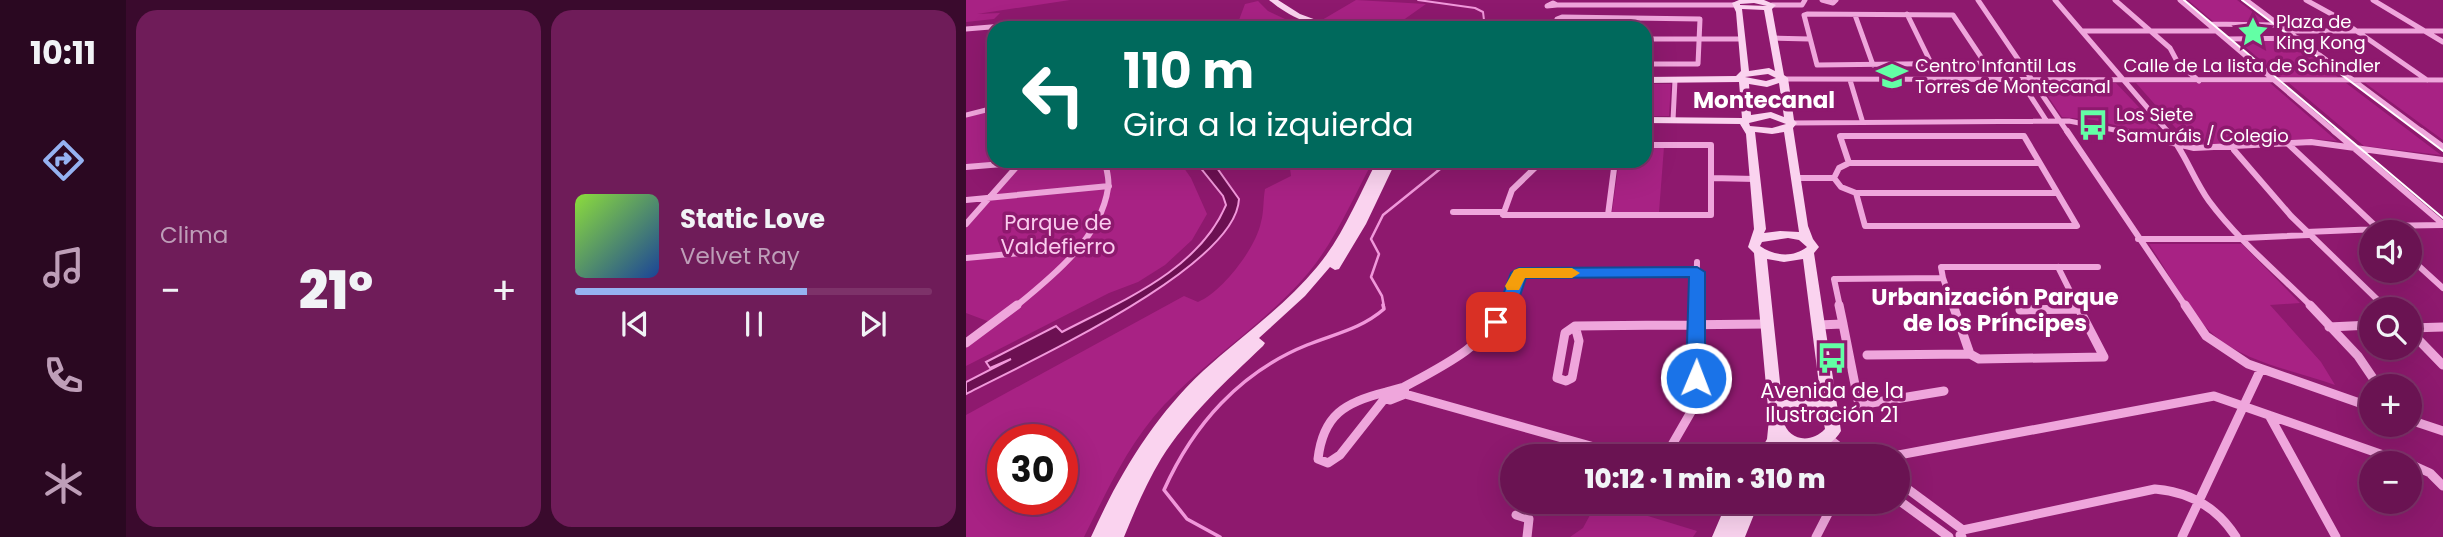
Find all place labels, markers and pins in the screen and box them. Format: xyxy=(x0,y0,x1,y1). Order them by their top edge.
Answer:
place label: Plaza de King Kong xyxy=(2276,9,2366,55)
place icon: Plaza de King Kong xyxy=(2236,15,2270,49)
place label: Centro Infantil Las Torres de Montecanal xyxy=(1915,53,2111,99)
school or university icon: Centro Infantil Las Torres de Montecanal xyxy=(1875,59,1909,93)
place label: Los Siete Samuráis / Colegio xyxy=(2116,102,2289,148)
bus stop icon: Los Siete Samuráis / Colegio xyxy=(2076,108,2110,142)
pin xyxy=(1466,292,1526,352)
bus stop icon: Avenida de la Ilustración 21 xyxy=(1815,341,1849,375)
place label: Avenida de la Ilustración 21 xyxy=(1760,376,1904,429)

